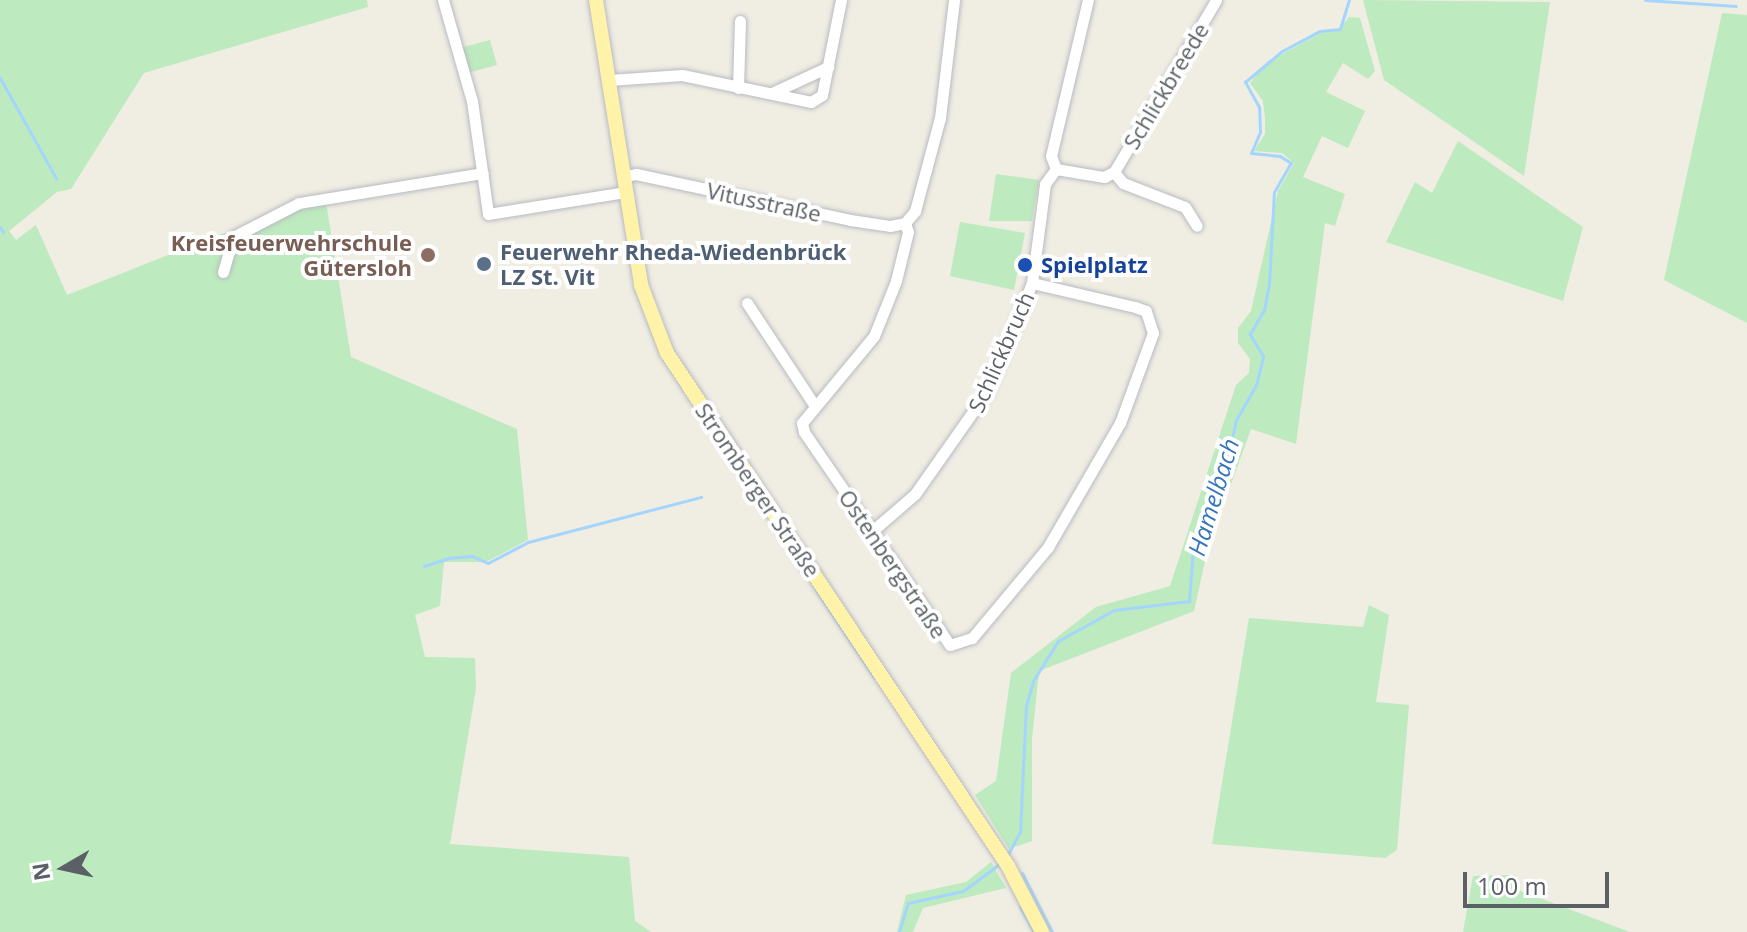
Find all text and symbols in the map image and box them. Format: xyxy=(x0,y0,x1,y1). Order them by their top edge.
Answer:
street label: Schlickbreede xyxy=(1118,18,1214,154)
street label: Vitusstraße xyxy=(704,177,824,227)
place label: Kreisfeuerwehrschule Gütersloh xyxy=(171,229,412,280)
place label: Feuerwehr Rheda-Wiedenbrück LZ St. Vit xyxy=(500,238,846,290)
marker: Kreisfeuerwehrschule Gütersloh xyxy=(419,246,437,264)
place label: Spielplatz xyxy=(1041,252,1148,278)
marker: Feuerwehr Rheda-Wiedenbrück LZ St. Vit xyxy=(475,255,493,273)
marker: Spielplatz xyxy=(1016,256,1034,274)
street label: Schlickbruch xyxy=(963,288,1039,416)
street label: Stromberger Straße xyxy=(690,398,826,582)
water label: Hamelbach xyxy=(1182,435,1244,559)
street label: Ostenbergstraße xyxy=(834,485,952,643)
north arrow xyxy=(24,828,104,908)
scale bar xyxy=(1467,856,1613,906)
text: N xyxy=(24,861,57,883)
text: 100 m xyxy=(1477,869,1547,902)

